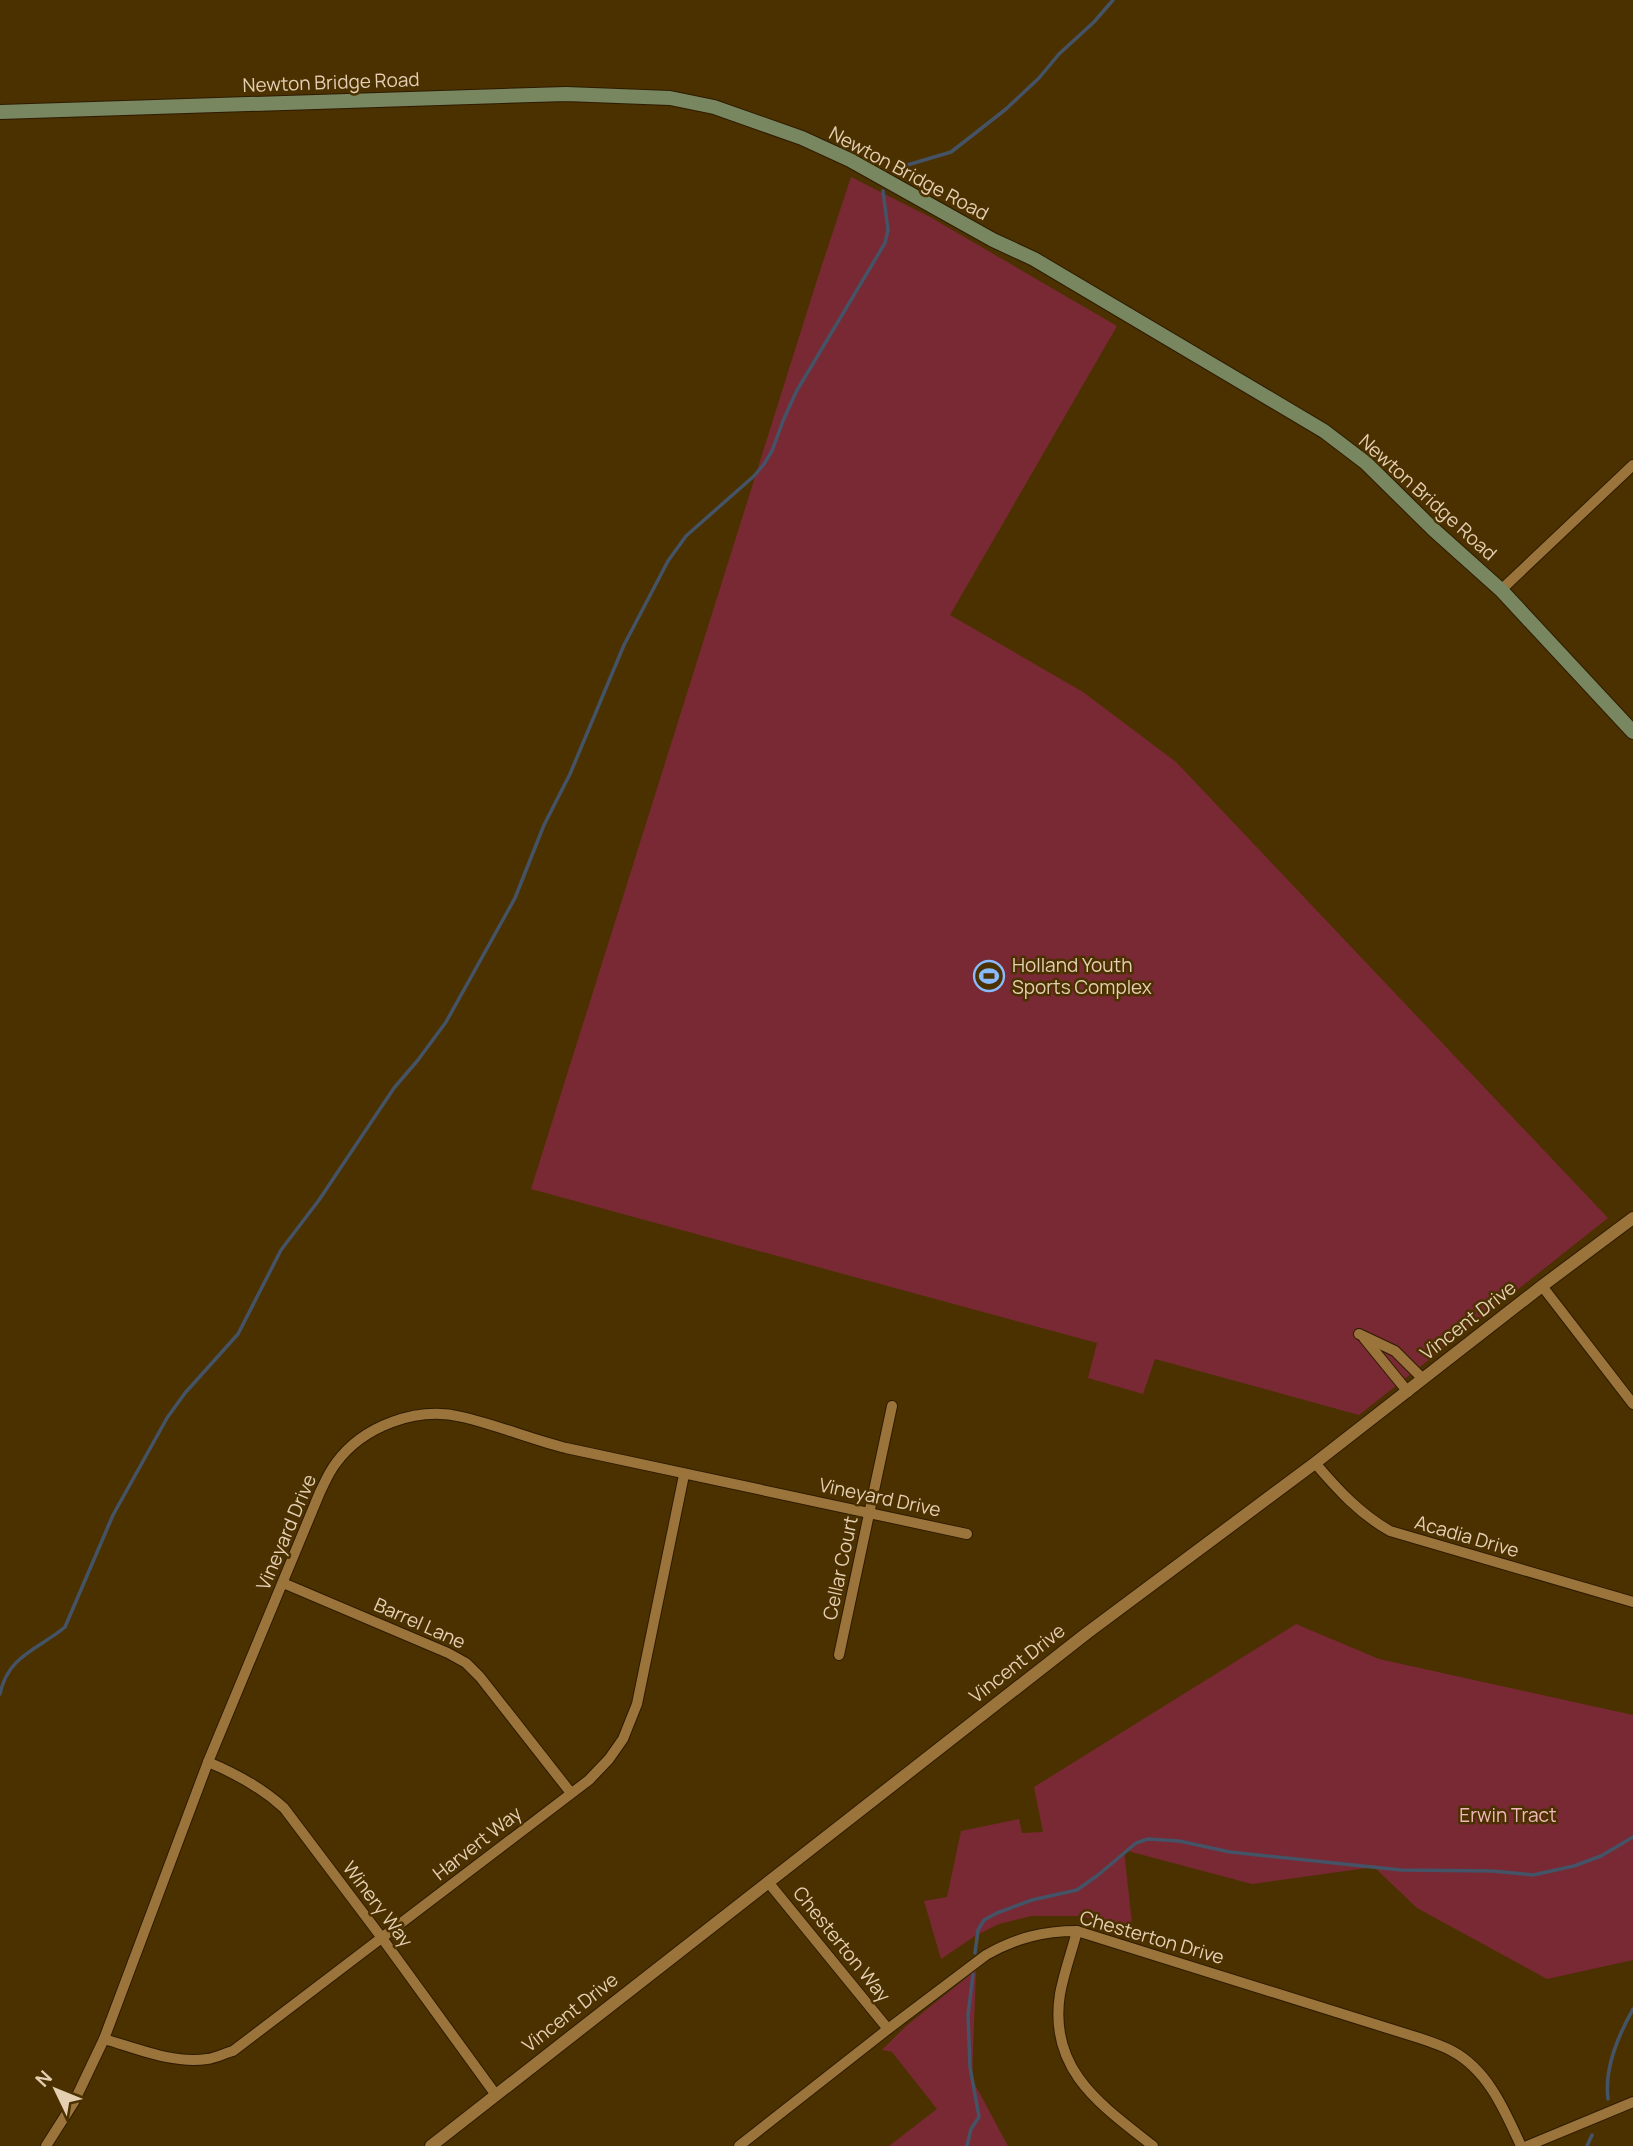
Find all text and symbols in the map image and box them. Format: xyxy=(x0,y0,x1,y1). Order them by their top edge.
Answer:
street label: Newton Bridge Road xyxy=(242,66,420,98)
street label: Newton Bridge Road xyxy=(825,120,993,226)
street label: Newton Bridge Road xyxy=(1353,428,1503,566)
place label: Holland Youth Sports Complex xyxy=(1012,952,1152,1000)
sports icon: Holland Youth Sports Complex xyxy=(972,959,1006,993)
street label: Vincent Drive xyxy=(1415,1274,1521,1366)
street label: Vineyard Drive xyxy=(250,1470,322,1594)
street label: Vineyard Drive xyxy=(817,1471,943,1523)
street label: Acadia Drive xyxy=(1412,1509,1522,1563)
street label: Cellar Court xyxy=(816,1514,864,1622)
street label: Barrel Lane xyxy=(370,1591,470,1655)
street label: Vincent Drive xyxy=(964,1617,1070,1709)
street label: Harvert Way xyxy=(427,1800,527,1886)
park label: Erwin Tract xyxy=(1459,1802,1557,1828)
street label: Winery Way xyxy=(337,1856,419,1952)
street label: Chesterton Way xyxy=(787,1881,897,2007)
street label: Chesterton Drive xyxy=(1077,1904,1227,1970)
street label: Vincent Drive xyxy=(517,1966,623,2058)
north arrow xyxy=(21,2055,91,2125)
text: N xyxy=(29,2065,58,2092)

